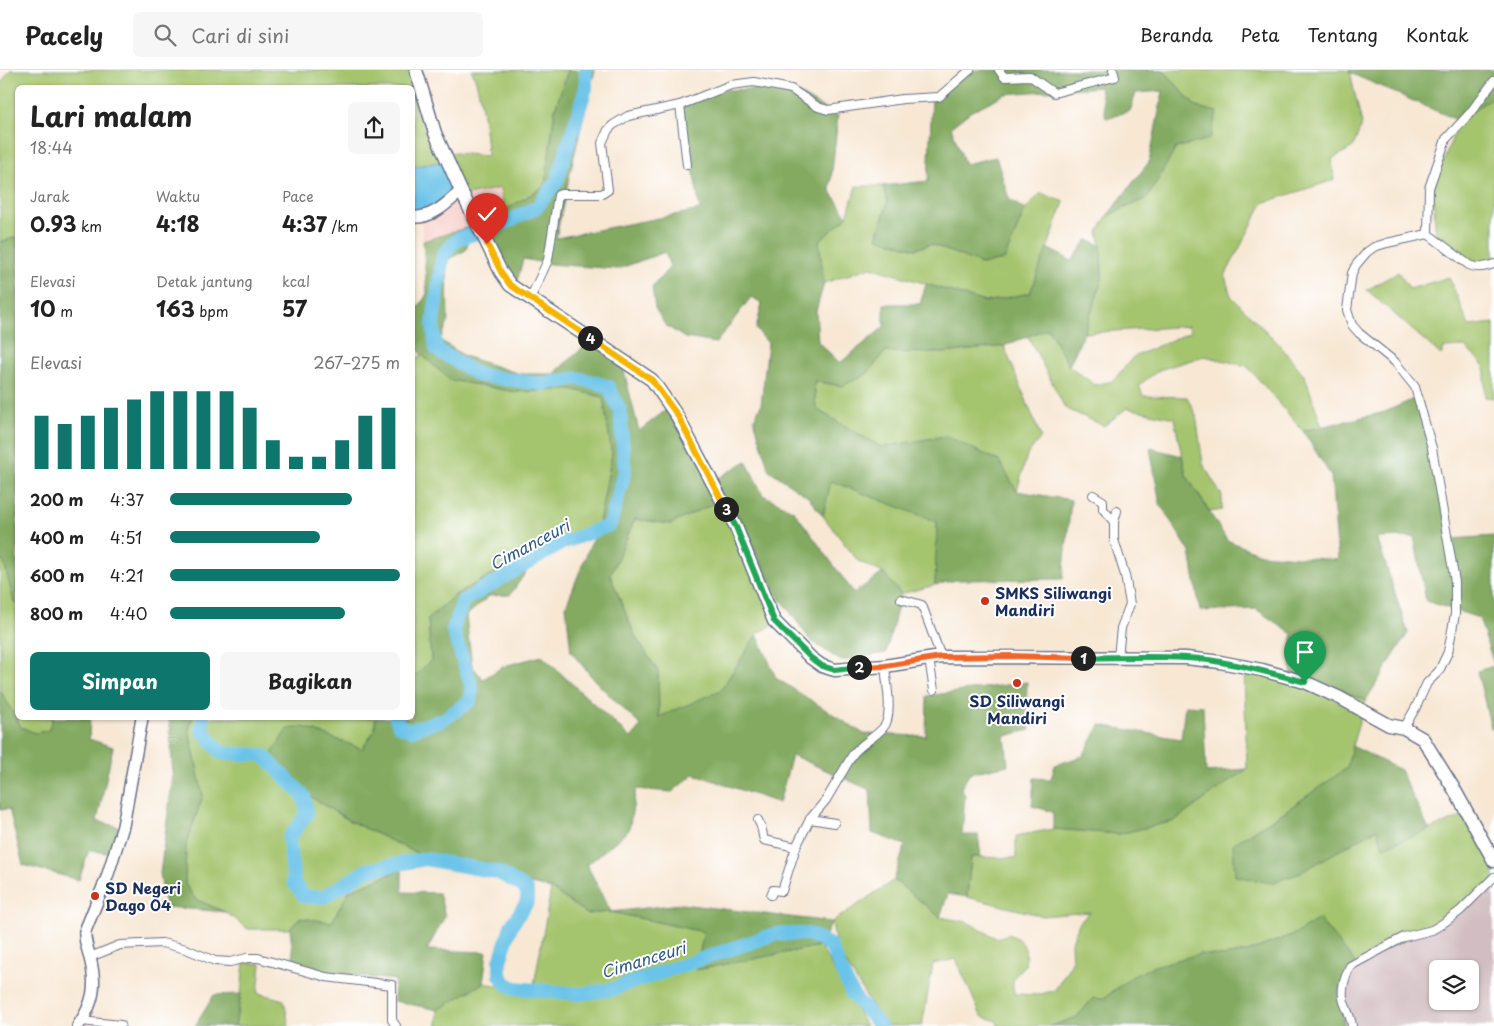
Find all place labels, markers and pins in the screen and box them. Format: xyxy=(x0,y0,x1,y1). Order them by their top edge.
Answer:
pin xyxy=(466,193,508,244)
pin: 4 xyxy=(578,326,602,350)
pin: 3 xyxy=(714,496,738,522)
place label: SMKS Siliwangi Mandiri xyxy=(995,581,1111,621)
marker: SMKS Siliwangi Mandiri xyxy=(979,595,991,607)
pin xyxy=(1284,631,1326,682)
pin: 1 xyxy=(1070,646,1096,670)
pin: 2 xyxy=(846,654,872,680)
marker: SD Siliwangi Mandiri xyxy=(1011,677,1023,689)
place label: SD Siliwangi Mandiri xyxy=(969,689,1065,729)
place label: SD Negeri Dago 04 xyxy=(105,876,181,916)
marker: SD Negeri Dago 04 xyxy=(89,890,101,902)

